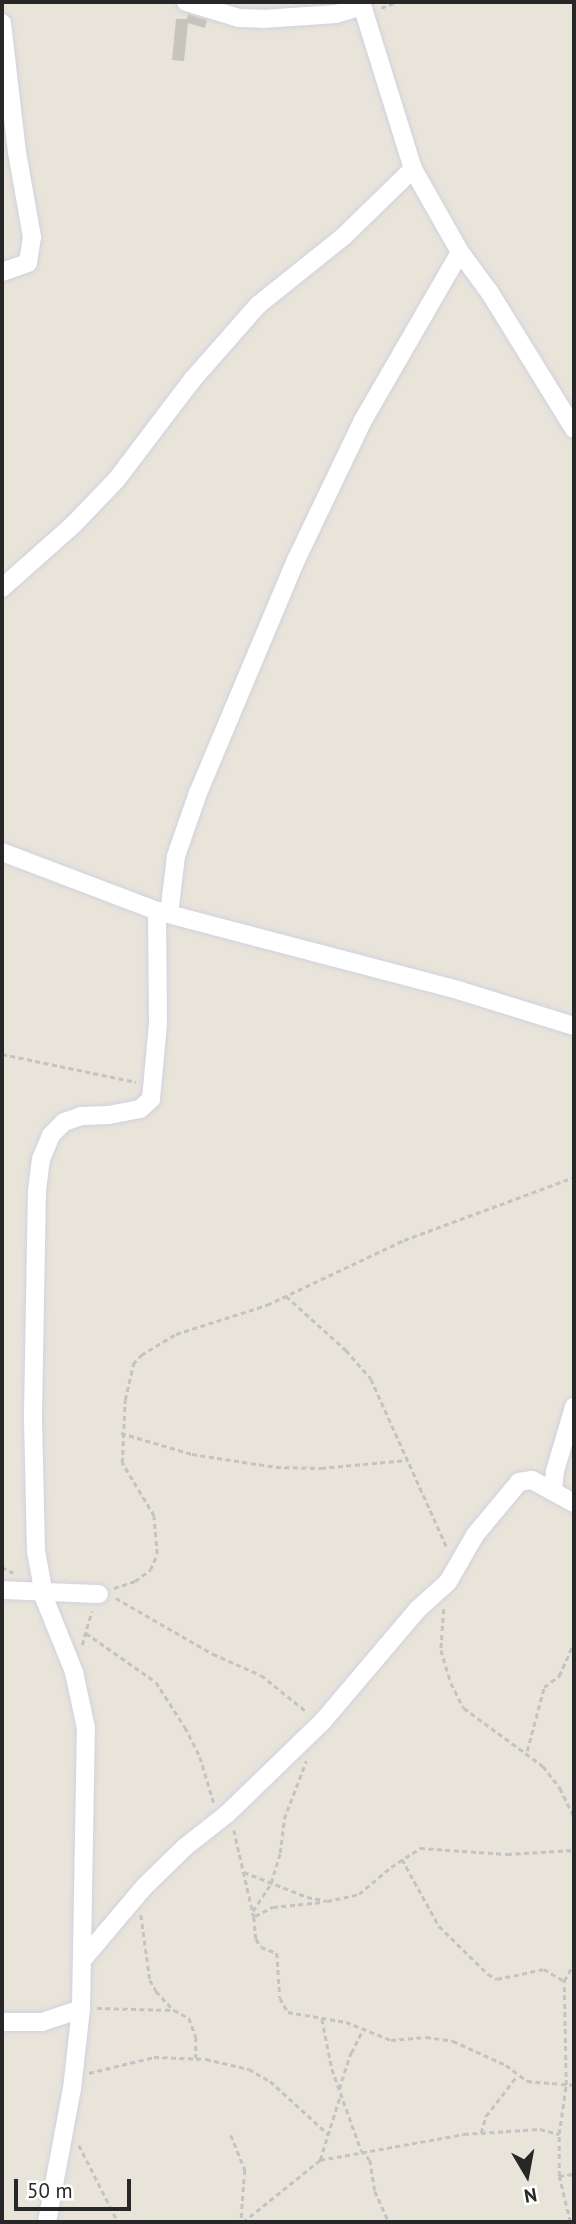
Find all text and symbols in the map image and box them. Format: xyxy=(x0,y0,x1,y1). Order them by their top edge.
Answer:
north arrow xyxy=(492,2140,562,2210)
scale bar xyxy=(18,2164,135,2208)
text: 50 m xyxy=(27,2177,73,2204)
text: N xyxy=(522,2183,539,2209)

